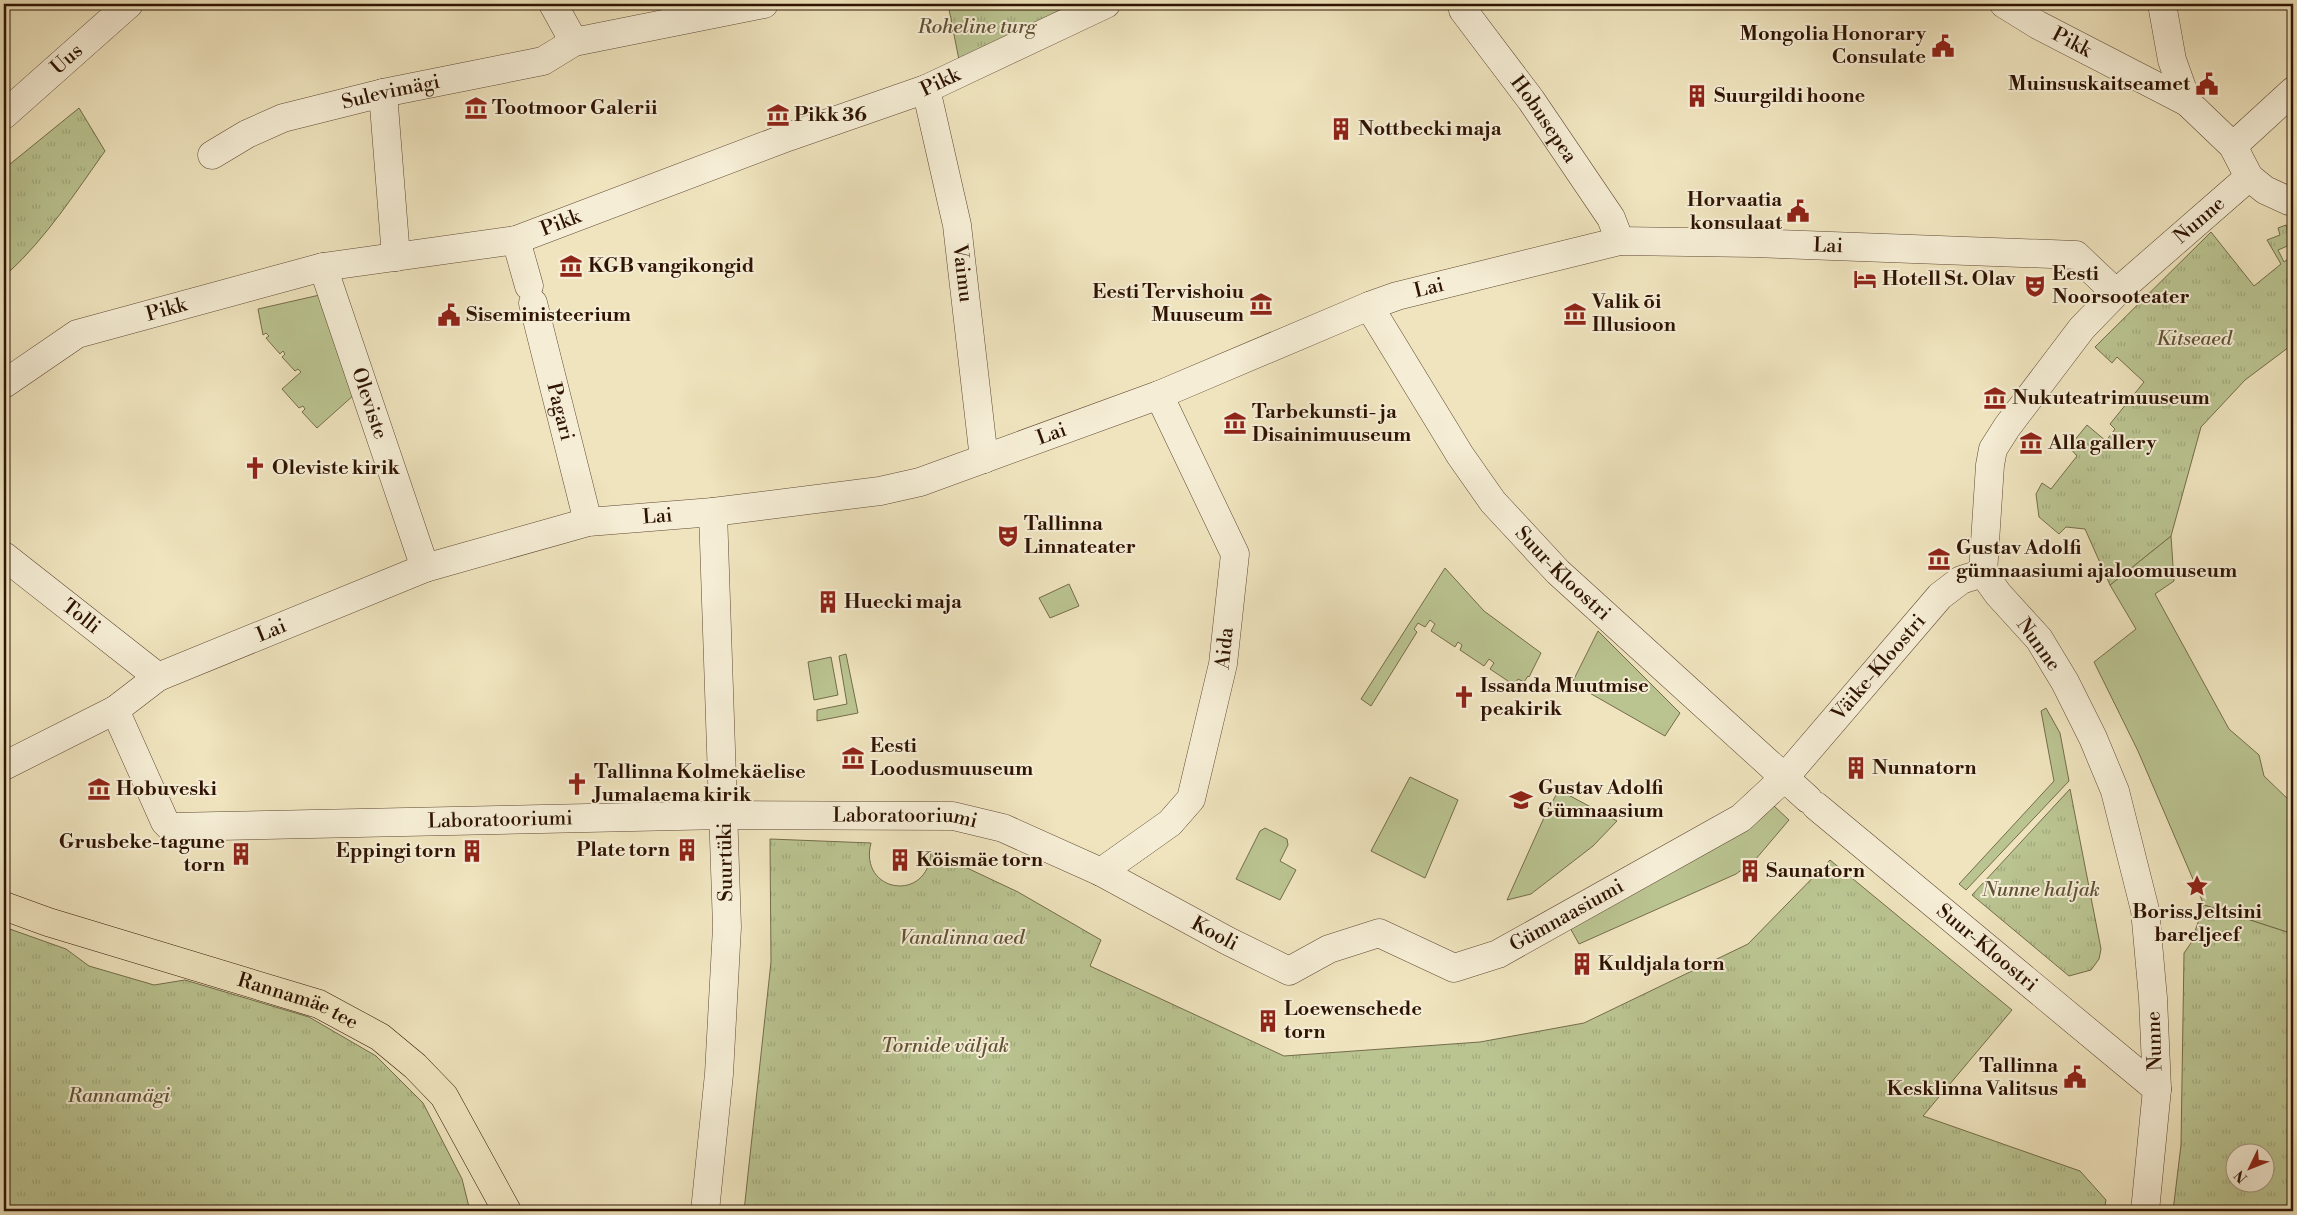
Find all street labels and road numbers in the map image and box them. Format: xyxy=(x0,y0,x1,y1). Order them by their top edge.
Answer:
street label: Pikk xyxy=(2048,22,2097,64)
street label: Uus xyxy=(45,38,88,80)
street label: Pikk xyxy=(916,62,966,102)
street label: Sulevimägi xyxy=(339,69,442,115)
street label: Hobusepea xyxy=(1505,71,1583,169)
street label: Nunne xyxy=(2169,191,2230,249)
street label: Pikk xyxy=(537,204,586,242)
street label: Lai xyxy=(1813,233,1844,259)
street label: Vaimu xyxy=(947,242,978,304)
street label: Lai xyxy=(1411,272,1447,304)
street label: Pikk xyxy=(143,292,191,327)
street label: Oleviste xyxy=(345,364,393,442)
street label: Pagari xyxy=(541,380,580,444)
street label: Lai xyxy=(1033,417,1070,451)
street label: Lai xyxy=(642,503,674,530)
street label: Suur-Kloostri xyxy=(1510,521,1616,626)
street label: Tolli xyxy=(57,594,106,640)
street label: Väike-Kloostri xyxy=(1826,609,1932,727)
street label: Lai xyxy=(253,613,290,648)
street label: Nunne xyxy=(2010,613,2066,677)
street label: Aida xyxy=(1210,625,1239,672)
street label: Laboratooriumi xyxy=(832,803,980,834)
street label: Laboratooriumi xyxy=(427,806,573,834)
street label: Suurtüki xyxy=(713,822,739,902)
street label: Gümnaasiumi xyxy=(1505,874,1628,957)
street label: Suur-Kloostri xyxy=(1931,898,2043,997)
street label: Kooli xyxy=(1187,911,1242,957)
street label: Rannamäe tee xyxy=(234,968,363,1035)
street label: Nunne xyxy=(2141,1011,2169,1071)

